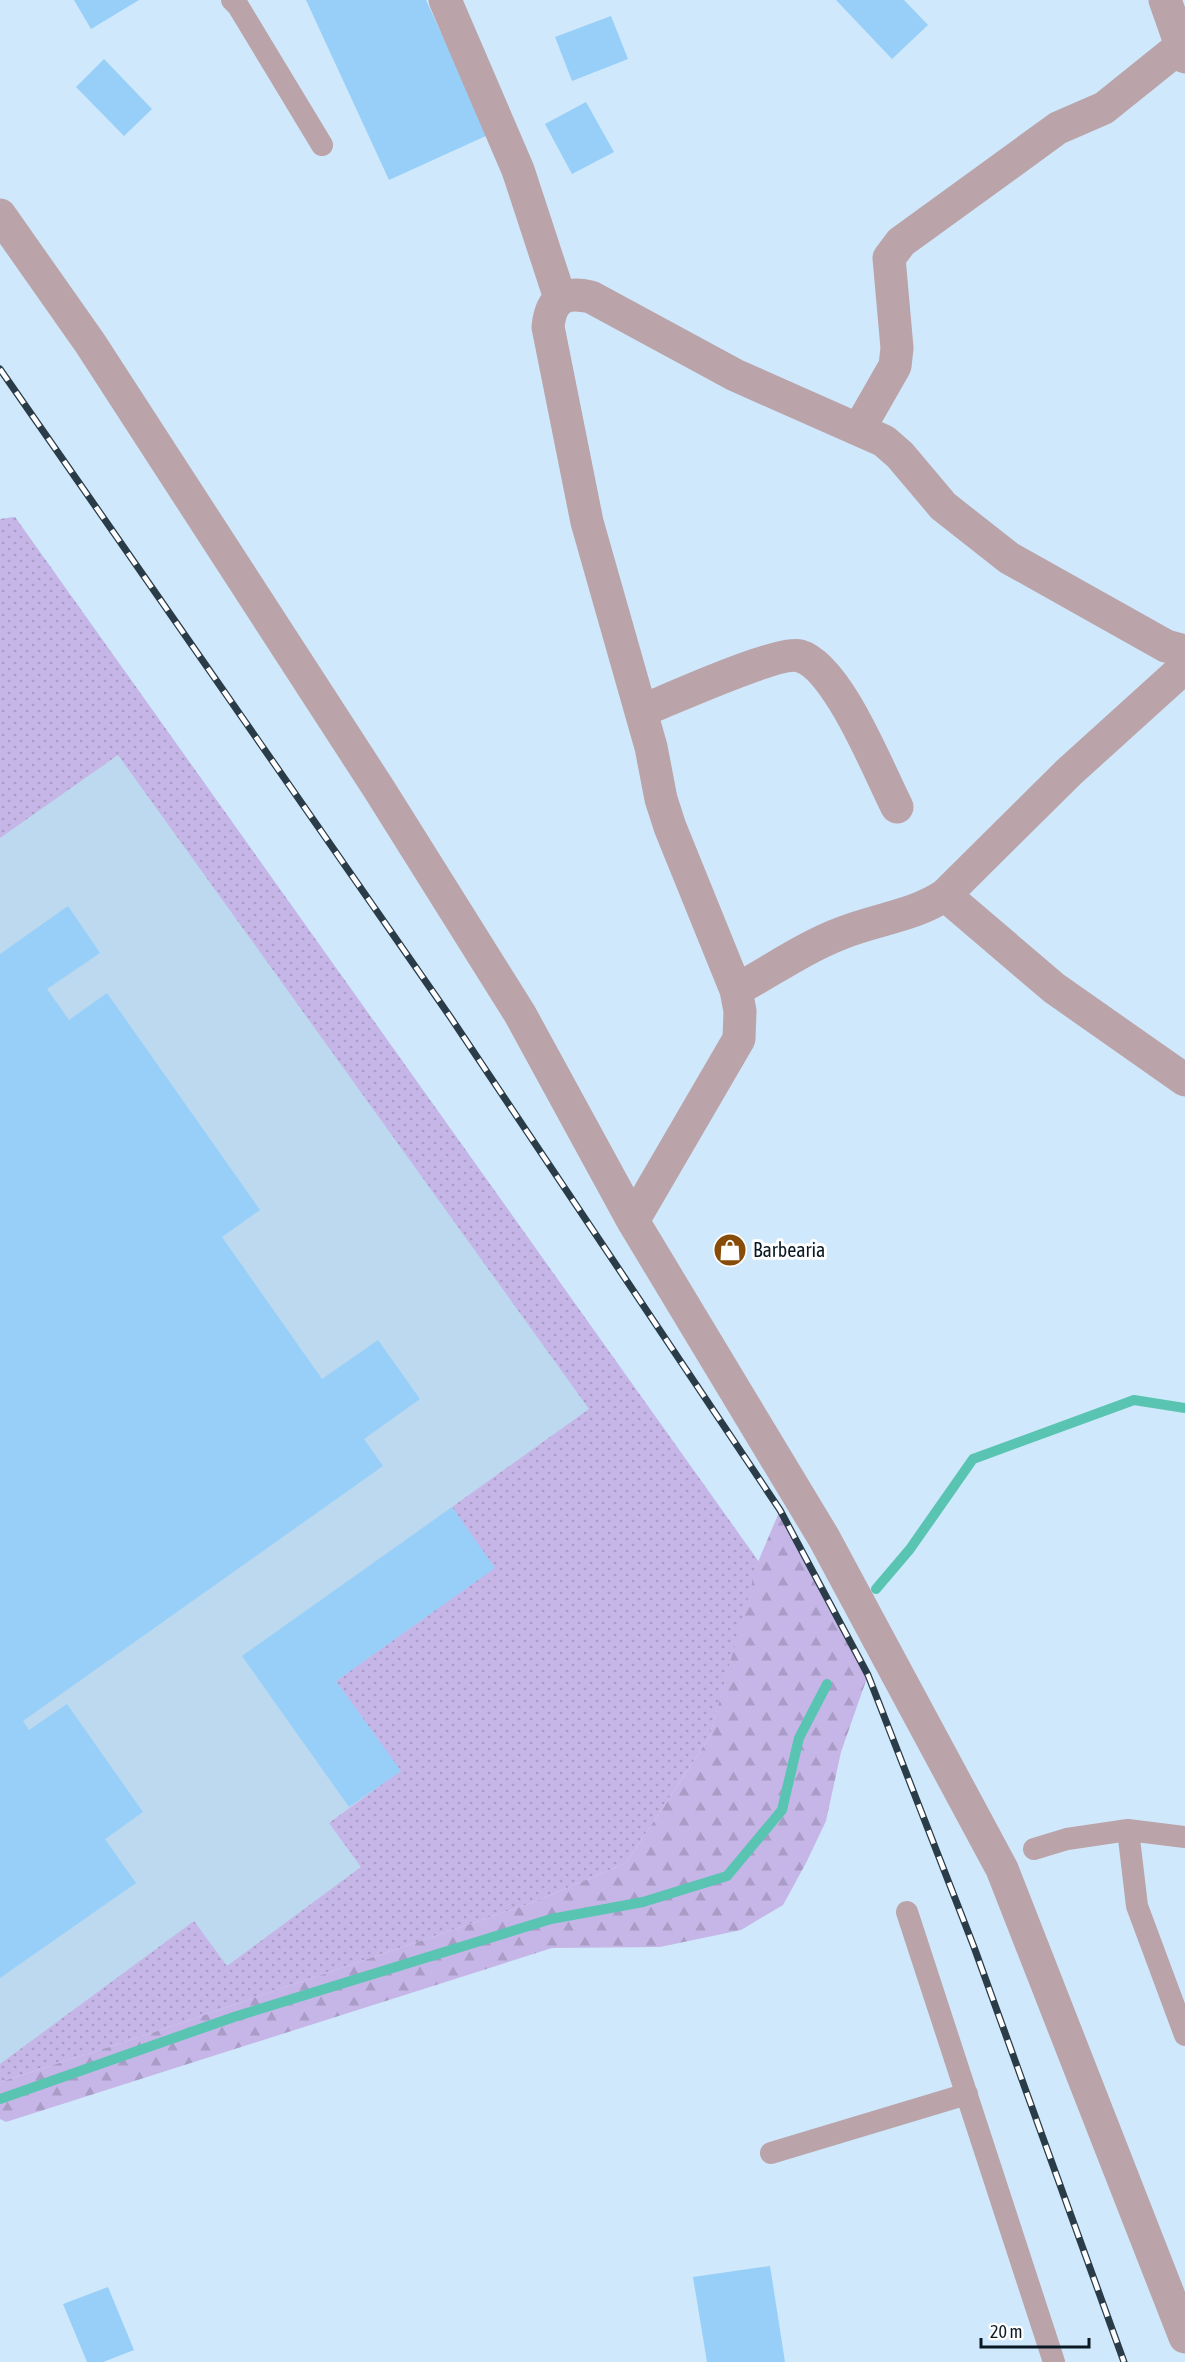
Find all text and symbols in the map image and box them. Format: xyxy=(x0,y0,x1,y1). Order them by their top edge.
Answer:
shop icon: Barbearia xyxy=(712,1232,748,1268)
place label: Barbearia xyxy=(753,1238,825,1261)
scale bar xyxy=(981,2311,1089,2349)
text: 20 m xyxy=(990,2321,1022,2342)

